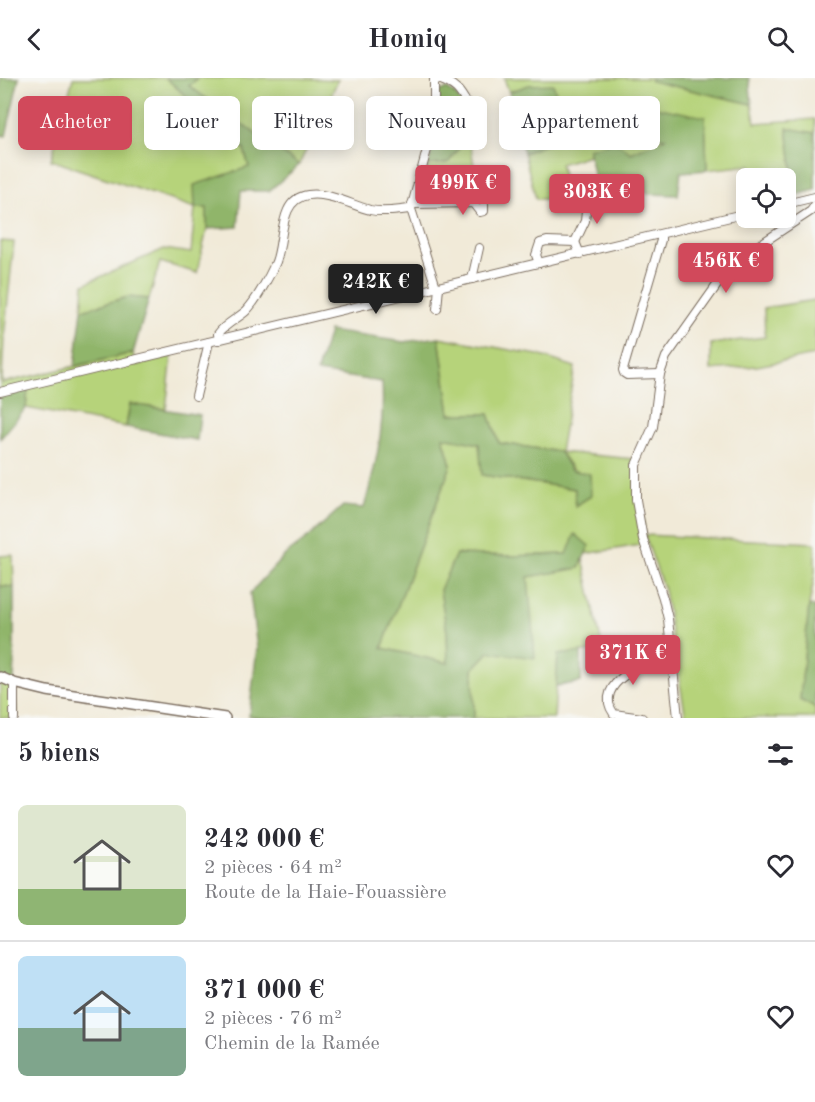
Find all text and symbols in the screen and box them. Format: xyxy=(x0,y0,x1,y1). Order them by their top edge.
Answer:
icon: back xyxy=(18,23,51,56)
icon: search xyxy=(764,23,797,56)
text: Homiq xyxy=(368,26,447,53)
chip: Acheter xyxy=(18,96,132,150)
chip: Louer xyxy=(144,96,240,150)
chip: Filtres xyxy=(252,96,354,150)
chip: Nouveau xyxy=(366,96,487,150)
chip: Appartement xyxy=(499,96,660,150)
pin: 499K € xyxy=(414,165,512,216)
map controls xyxy=(736,168,796,228)
button: locate xyxy=(736,168,796,228)
text: 499K € xyxy=(429,174,497,194)
pin: 303K € xyxy=(548,174,646,225)
text: 303K € xyxy=(563,183,631,203)
pin: 456K € xyxy=(677,243,775,294)
text: 456K € xyxy=(692,252,760,272)
pin: 242K € xyxy=(327,264,425,315)
text: 242K € xyxy=(342,273,410,293)
pin: 371K € xyxy=(584,635,682,686)
text: 371K € xyxy=(599,644,667,664)
icon: filters xyxy=(764,738,797,771)
text: 5 biens xyxy=(18,741,100,767)
text: 242 000 € xyxy=(204,827,324,853)
icon: home xyxy=(66,829,138,901)
icon: heart xyxy=(764,849,797,882)
text: 2 pièces · 64 m² xyxy=(204,858,342,878)
text: Route de la Haie-Fouassière xyxy=(204,883,446,903)
text: 371 000 € xyxy=(204,978,324,1004)
icon: home xyxy=(66,980,138,1052)
icon: heart xyxy=(764,1000,797,1033)
text: 2 pièces · 76 m² xyxy=(204,1009,342,1029)
text: Chemin de la Ramée xyxy=(204,1034,380,1054)

